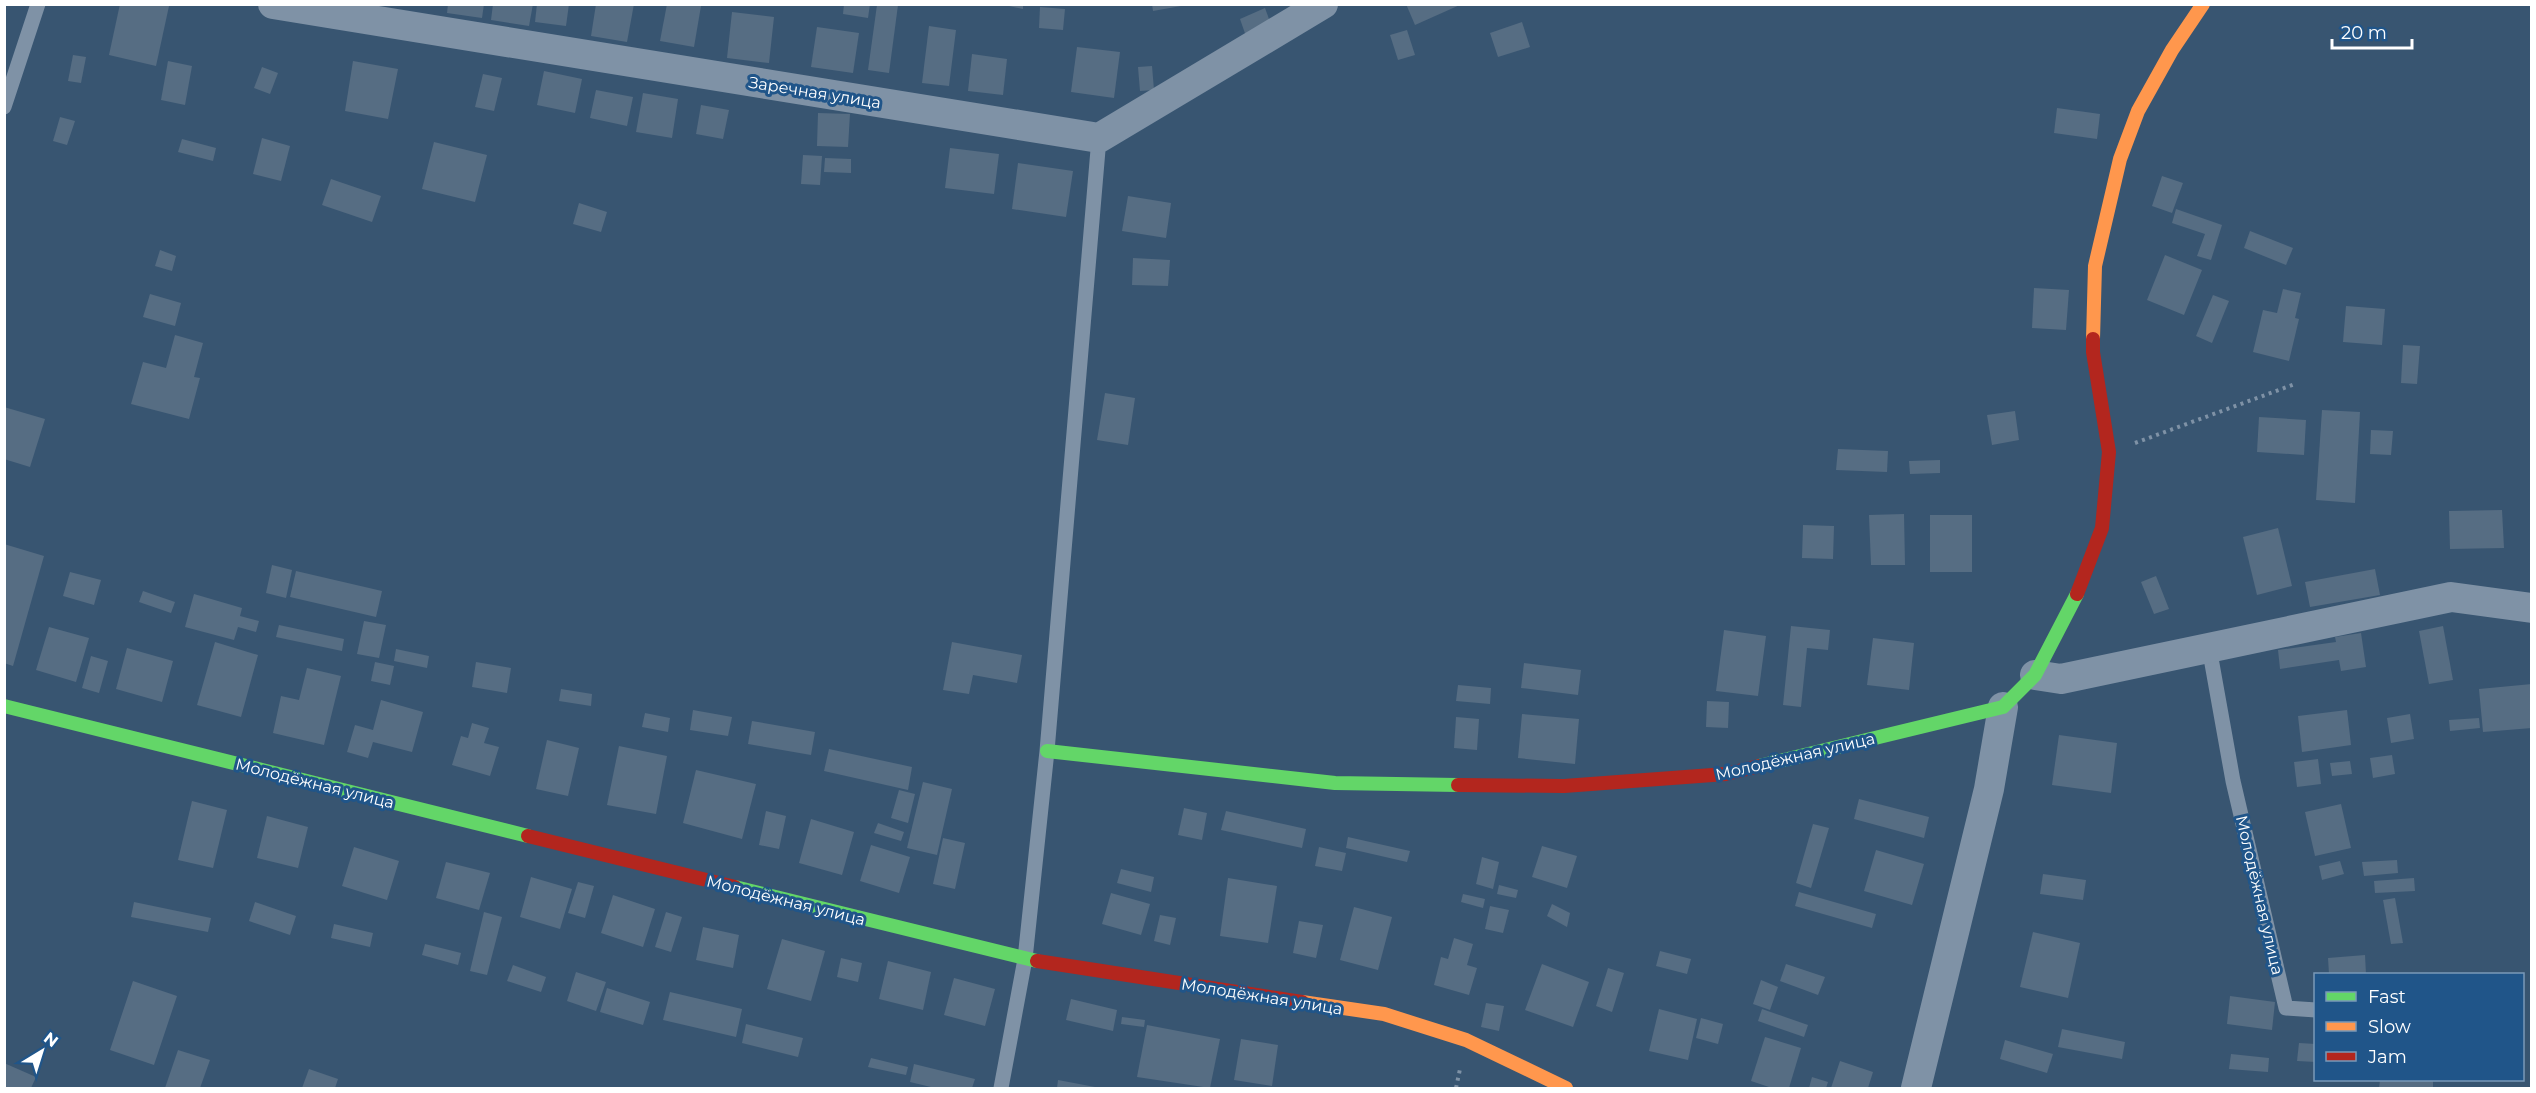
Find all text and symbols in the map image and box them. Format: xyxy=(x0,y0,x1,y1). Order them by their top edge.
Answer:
scale bar xyxy=(2332,12,2412,50)
text: 20 m xyxy=(2341,22,2387,44)
street label: Заречная улица xyxy=(747,73,882,112)
street label: Молодёжная улица xyxy=(1714,729,1877,784)
street label: Молодёжная улица xyxy=(233,755,396,812)
street label: Молодёжная улица xyxy=(2232,814,2287,977)
street label: Молодёжная улица xyxy=(704,872,867,929)
legend xyxy=(2314,973,2524,1081)
street label: Молодёжная улица xyxy=(1180,974,1344,1019)
text: Fast xyxy=(2368,986,2406,1008)
text: Slow xyxy=(2368,1016,2411,1038)
north arrow xyxy=(12,1021,72,1081)
text: N xyxy=(40,1028,62,1051)
text: Jam xyxy=(2367,1046,2407,1068)

